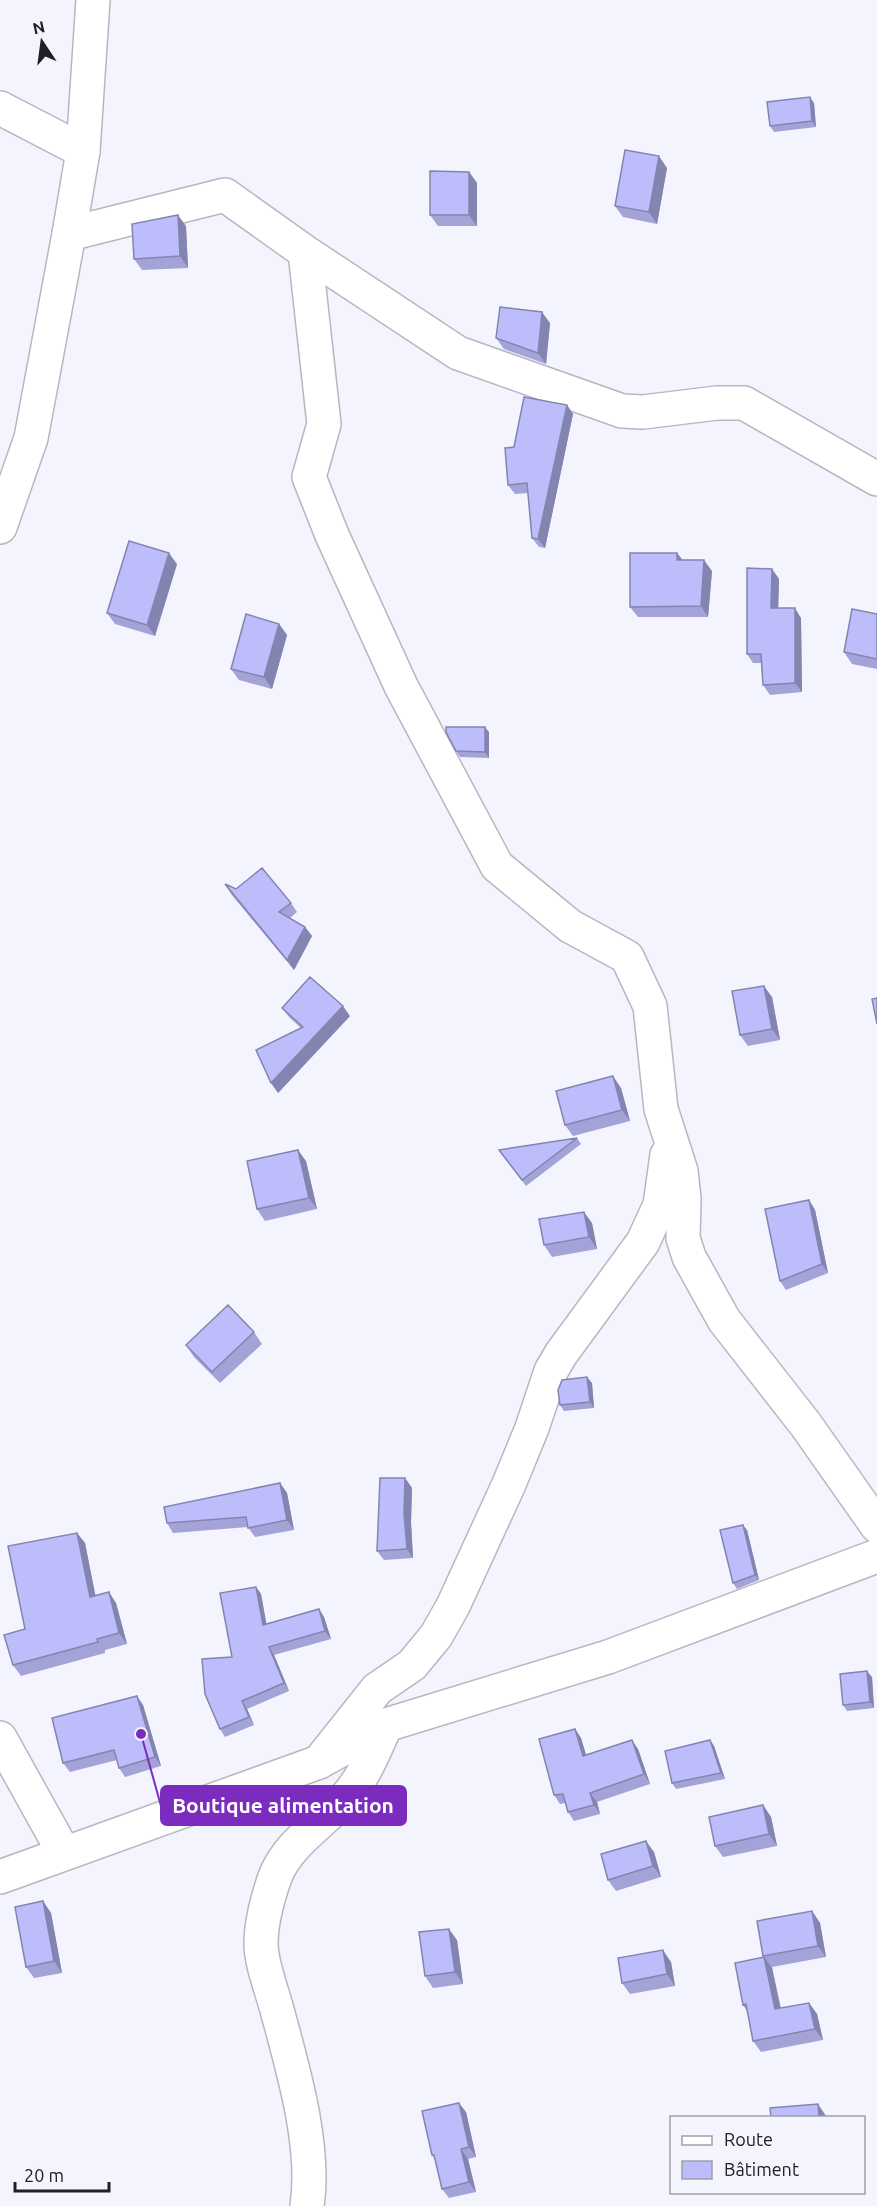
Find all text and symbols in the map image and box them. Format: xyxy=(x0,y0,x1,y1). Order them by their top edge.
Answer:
north arrow xyxy=(12,12,72,72)
text: N xyxy=(31,17,46,37)
callout: Boutique alimentation xyxy=(161,1786,406,1825)
text: Boutique alimentation xyxy=(172,1793,394,1817)
legend xyxy=(670,2116,865,2194)
text: Route xyxy=(724,2129,773,2149)
scale bar xyxy=(15,2155,110,2193)
text: Bâtiment xyxy=(724,2159,799,2179)
text: 20 m xyxy=(24,2165,64,2185)

